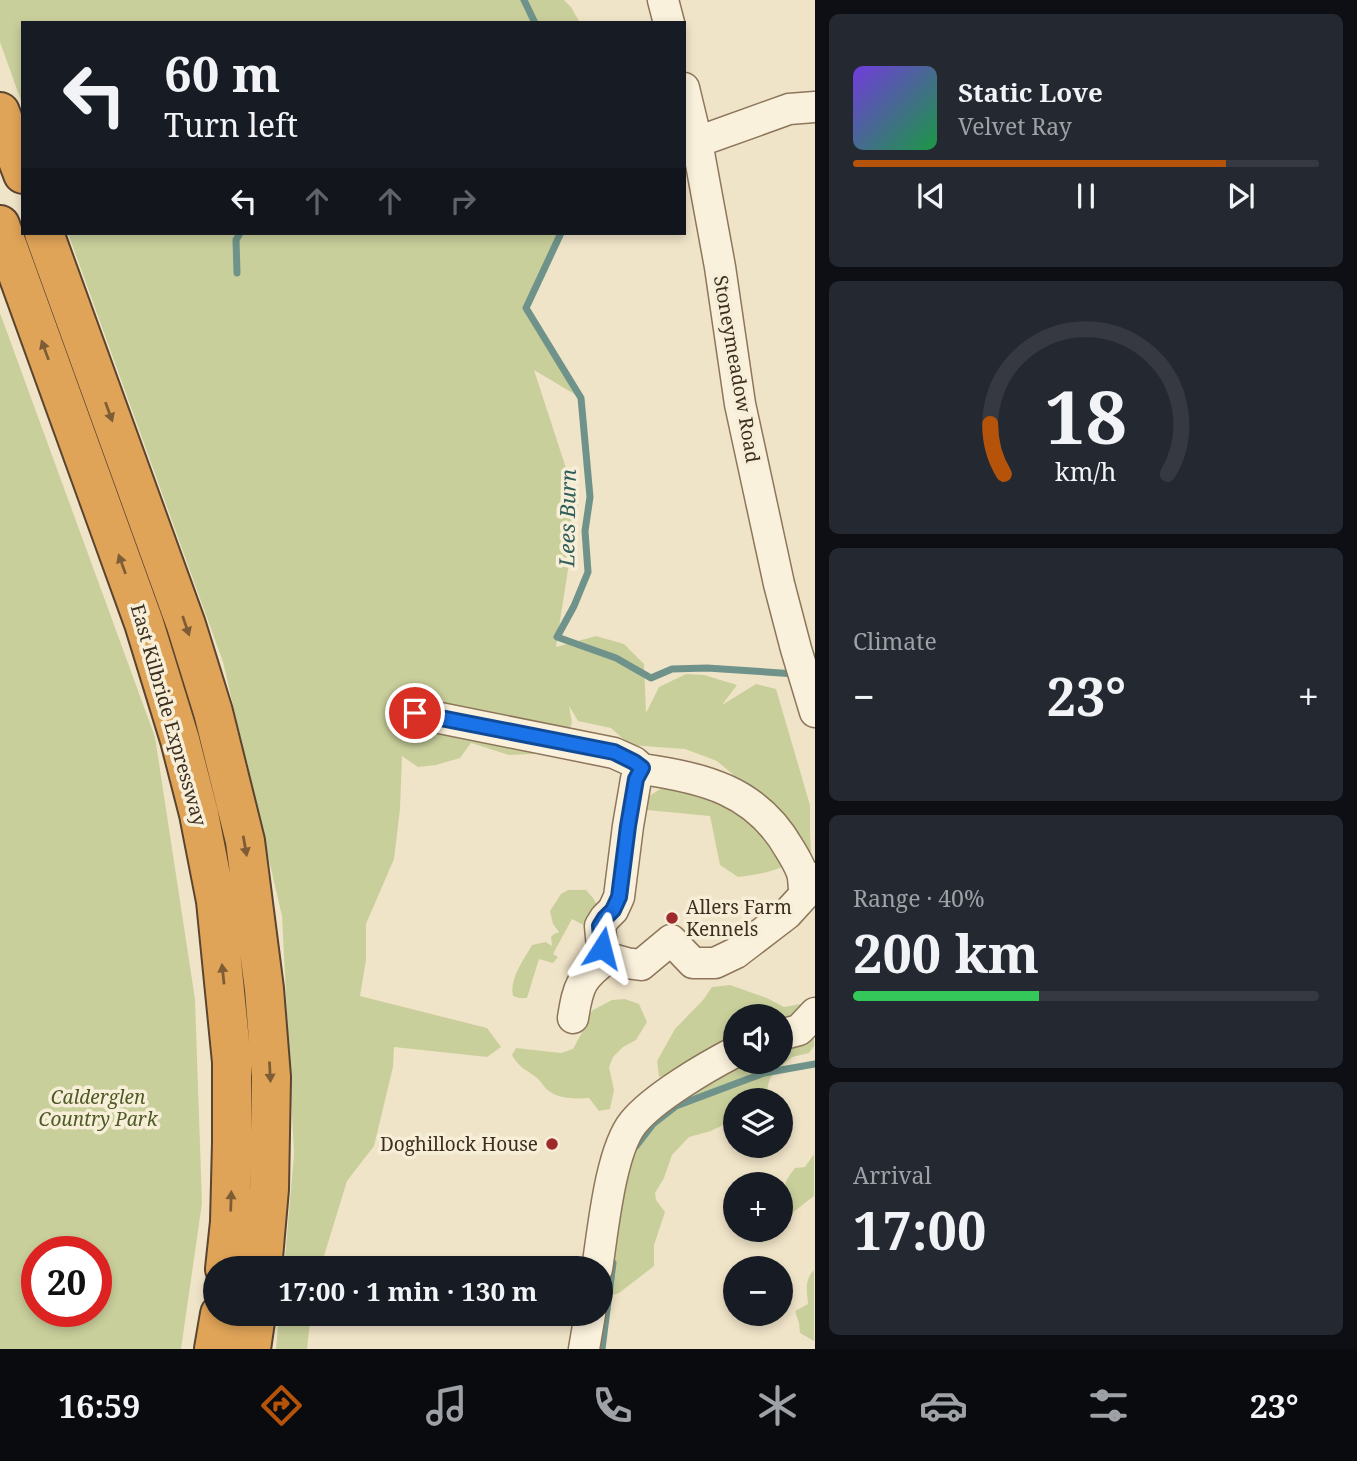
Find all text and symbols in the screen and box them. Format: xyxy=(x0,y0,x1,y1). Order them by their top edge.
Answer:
text: 60 m xyxy=(164,40,280,106)
icon: left xyxy=(49,49,140,140)
text: Static Love xyxy=(958,74,1103,110)
text: Turn left xyxy=(164,103,298,146)
text: Velvet Ray xyxy=(958,110,1072,142)
icon: previous xyxy=(912,177,950,215)
icon: pause xyxy=(1067,177,1105,215)
icon: next xyxy=(1222,177,1260,215)
icon: left xyxy=(225,182,263,220)
icon: ahead xyxy=(298,182,336,220)
icon: ahead xyxy=(371,182,409,220)
icon: right xyxy=(444,182,482,220)
street label: Stoneymeadow Road xyxy=(708,273,766,465)
one-way arrow xyxy=(39,339,50,360)
text: 18 xyxy=(1045,366,1127,465)
one-way arrow xyxy=(103,402,114,423)
text: km/h xyxy=(1055,453,1117,487)
water label: Lees Burn xyxy=(552,468,582,568)
one-way arrow xyxy=(116,553,127,574)
street label: East Kilbride Expressway xyxy=(125,601,213,829)
one-way arrow xyxy=(181,616,192,637)
text: Climate xyxy=(853,625,937,657)
text: 23° xyxy=(1047,660,1126,731)
text: − xyxy=(853,670,875,722)
text: + xyxy=(1298,670,1319,722)
pin xyxy=(385,683,445,743)
icon: arrive xyxy=(396,694,434,732)
one-way arrow xyxy=(240,835,251,857)
text: Range · 40% xyxy=(853,882,985,914)
place label: Allers Farm Kennels xyxy=(686,894,792,942)
marker: Allers Farm Kennels xyxy=(664,910,680,926)
position arrow xyxy=(565,911,639,985)
text: 200 km xyxy=(853,917,1039,988)
one-way arrow xyxy=(217,963,228,985)
map controls xyxy=(723,1004,793,1326)
button: sound xyxy=(723,1004,793,1074)
one-way arrow xyxy=(264,1061,275,1083)
park label: Calderglen Country Park xyxy=(39,1084,159,1132)
button: layers xyxy=(723,1088,793,1158)
place label: Doghillock House xyxy=(380,1131,538,1157)
marker: Doghillock House xyxy=(544,1136,560,1152)
text: Arrival xyxy=(853,1159,932,1191)
button: + xyxy=(723,1172,793,1242)
one-way arrow xyxy=(225,1190,237,1212)
text: 17:00 xyxy=(853,1194,986,1265)
speed limit sign: 20 xyxy=(21,1236,112,1327)
button: − xyxy=(723,1256,793,1326)
text: 17:00 · 1 min · 130 m xyxy=(278,1273,538,1309)
icon: directions xyxy=(257,1381,306,1430)
icon: music xyxy=(422,1381,471,1430)
icon: phone xyxy=(588,1381,637,1430)
icon: climate xyxy=(753,1381,802,1430)
icon: car xyxy=(919,1381,968,1430)
icon: filters xyxy=(1084,1381,1133,1430)
text: 16:59 xyxy=(58,1384,140,1427)
text: 23° xyxy=(1250,1384,1299,1427)

